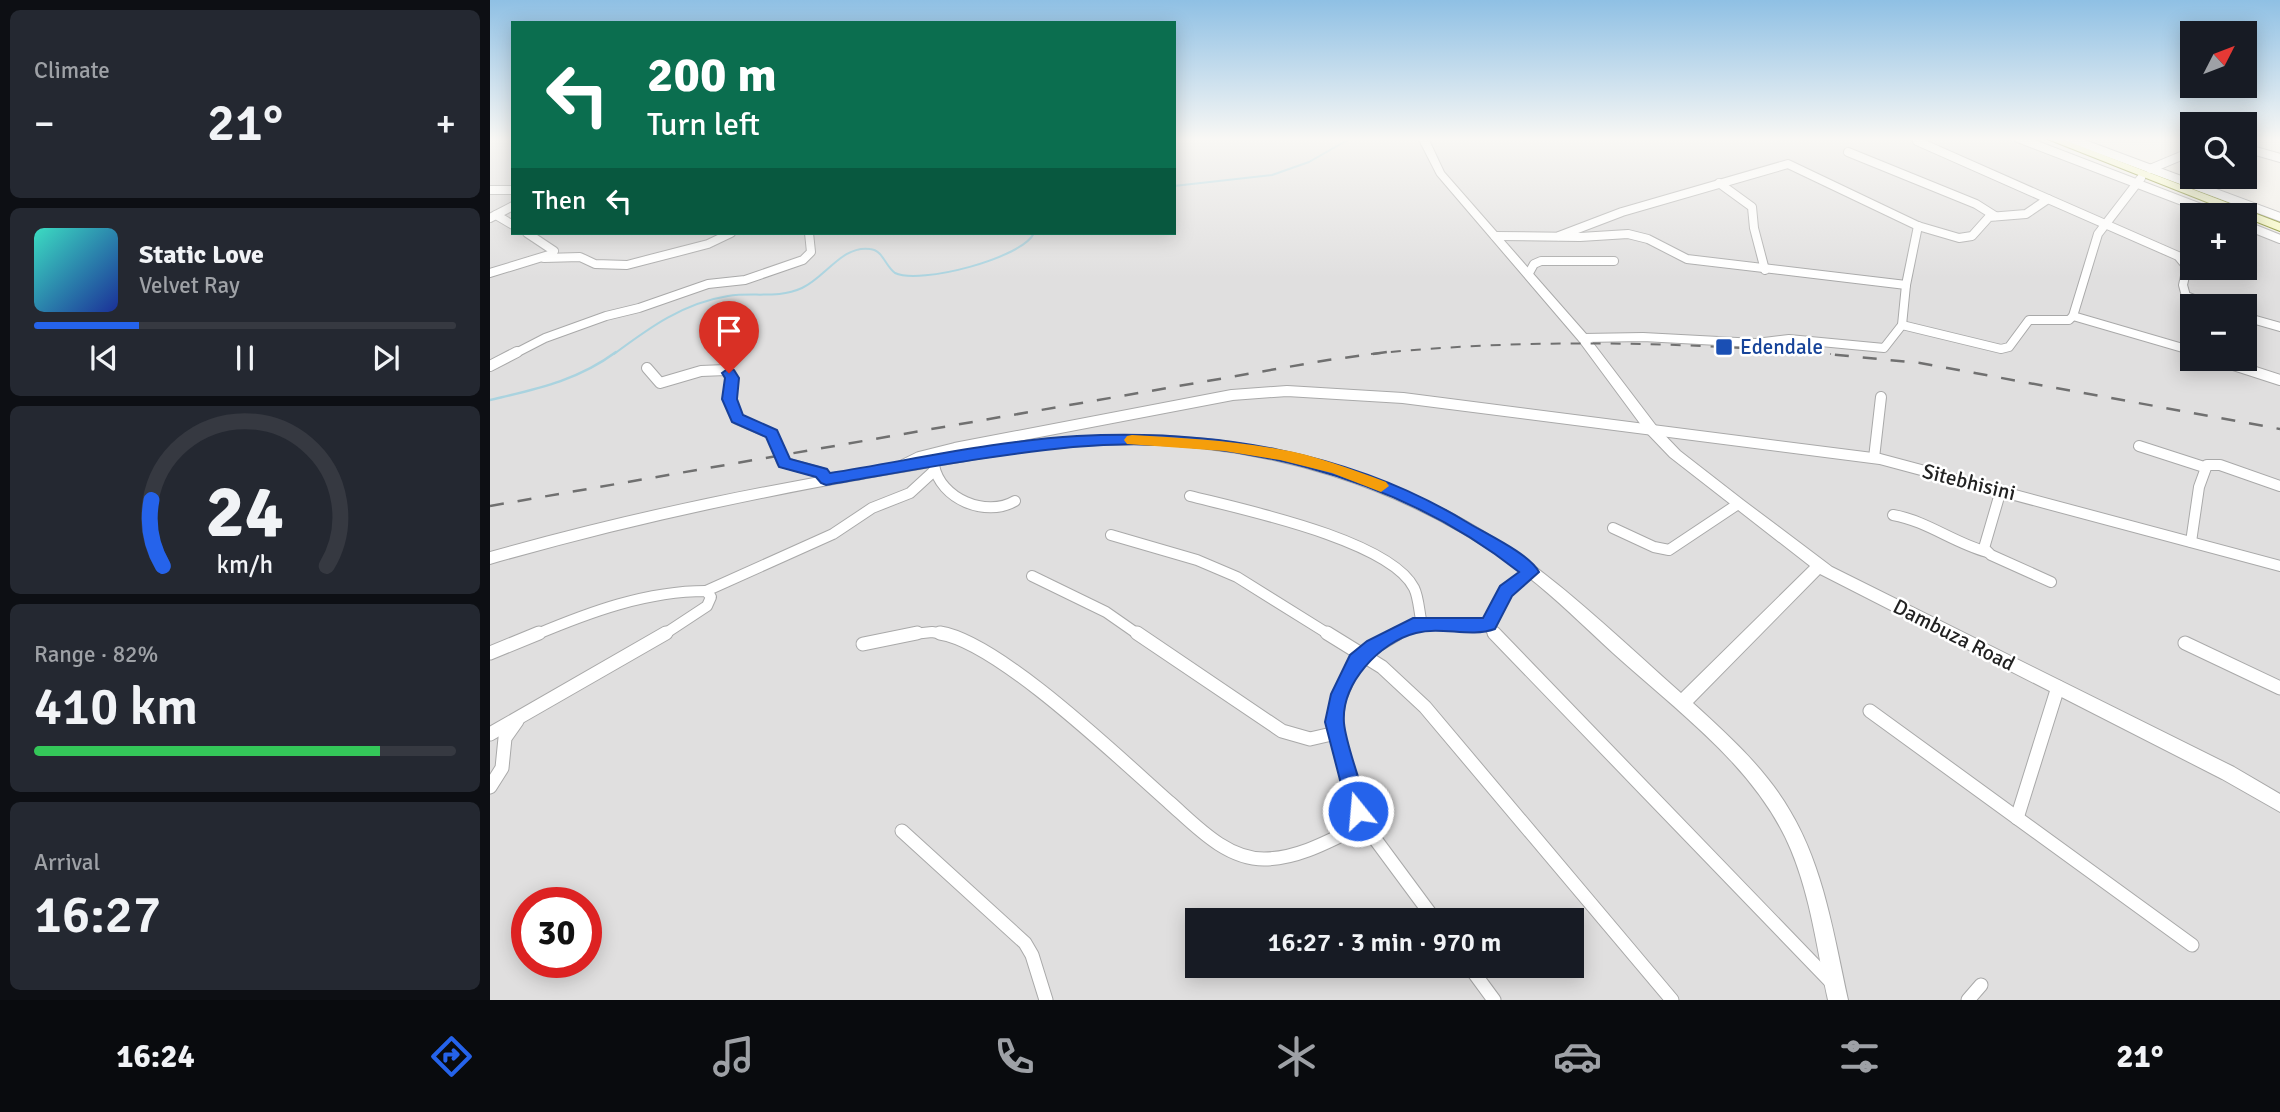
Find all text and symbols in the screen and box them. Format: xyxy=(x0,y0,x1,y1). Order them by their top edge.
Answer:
north arrow xyxy=(2180,21,2258,98)
map controls xyxy=(2180,21,2257,371)
text: 200 m xyxy=(647,45,777,105)
icon: left xyxy=(532,49,623,140)
text: Climate xyxy=(34,56,110,85)
text: 21° xyxy=(207,91,283,155)
text: − xyxy=(34,100,55,147)
text: + xyxy=(435,100,456,147)
text: Turn left xyxy=(647,105,760,144)
button: search xyxy=(2180,112,2257,189)
icon: left xyxy=(600,182,638,220)
text: Then xyxy=(532,185,586,217)
button: + xyxy=(2180,203,2257,280)
text: Static Love xyxy=(139,239,264,271)
text: Velvet Ray xyxy=(139,271,240,300)
button: − xyxy=(2180,294,2257,371)
pin xyxy=(699,301,759,373)
icon: arrive xyxy=(710,312,748,350)
place label: Edendale xyxy=(1740,334,1823,360)
marker: Edendale xyxy=(1714,337,1734,357)
icon: previous xyxy=(85,339,123,377)
icon: pause xyxy=(226,339,264,377)
icon: next xyxy=(367,339,405,377)
street label: Sitebhisini xyxy=(1920,458,2018,506)
text: 24 xyxy=(206,468,284,557)
text: km/h xyxy=(217,549,273,580)
street label: Dambuza Road xyxy=(1889,593,2019,677)
text: Range · 82% xyxy=(34,640,158,669)
text: 410 km xyxy=(34,675,198,739)
position arrow xyxy=(1321,774,1395,848)
text: Arrival xyxy=(34,848,100,877)
text: 16:27 xyxy=(34,883,161,947)
speed limit sign: 30 xyxy=(511,887,602,978)
text: 16:27 · 3 min · 970 m xyxy=(1268,927,1501,959)
icon: directions xyxy=(427,1032,476,1081)
icon: music xyxy=(709,1032,758,1081)
icon: phone xyxy=(990,1032,1039,1081)
icon: climate xyxy=(1272,1032,1321,1081)
icon: car xyxy=(1553,1032,1602,1081)
icon: filters xyxy=(1835,1032,1884,1081)
text: 16:24 xyxy=(116,1037,195,1076)
text: 21° xyxy=(2116,1037,2164,1076)

